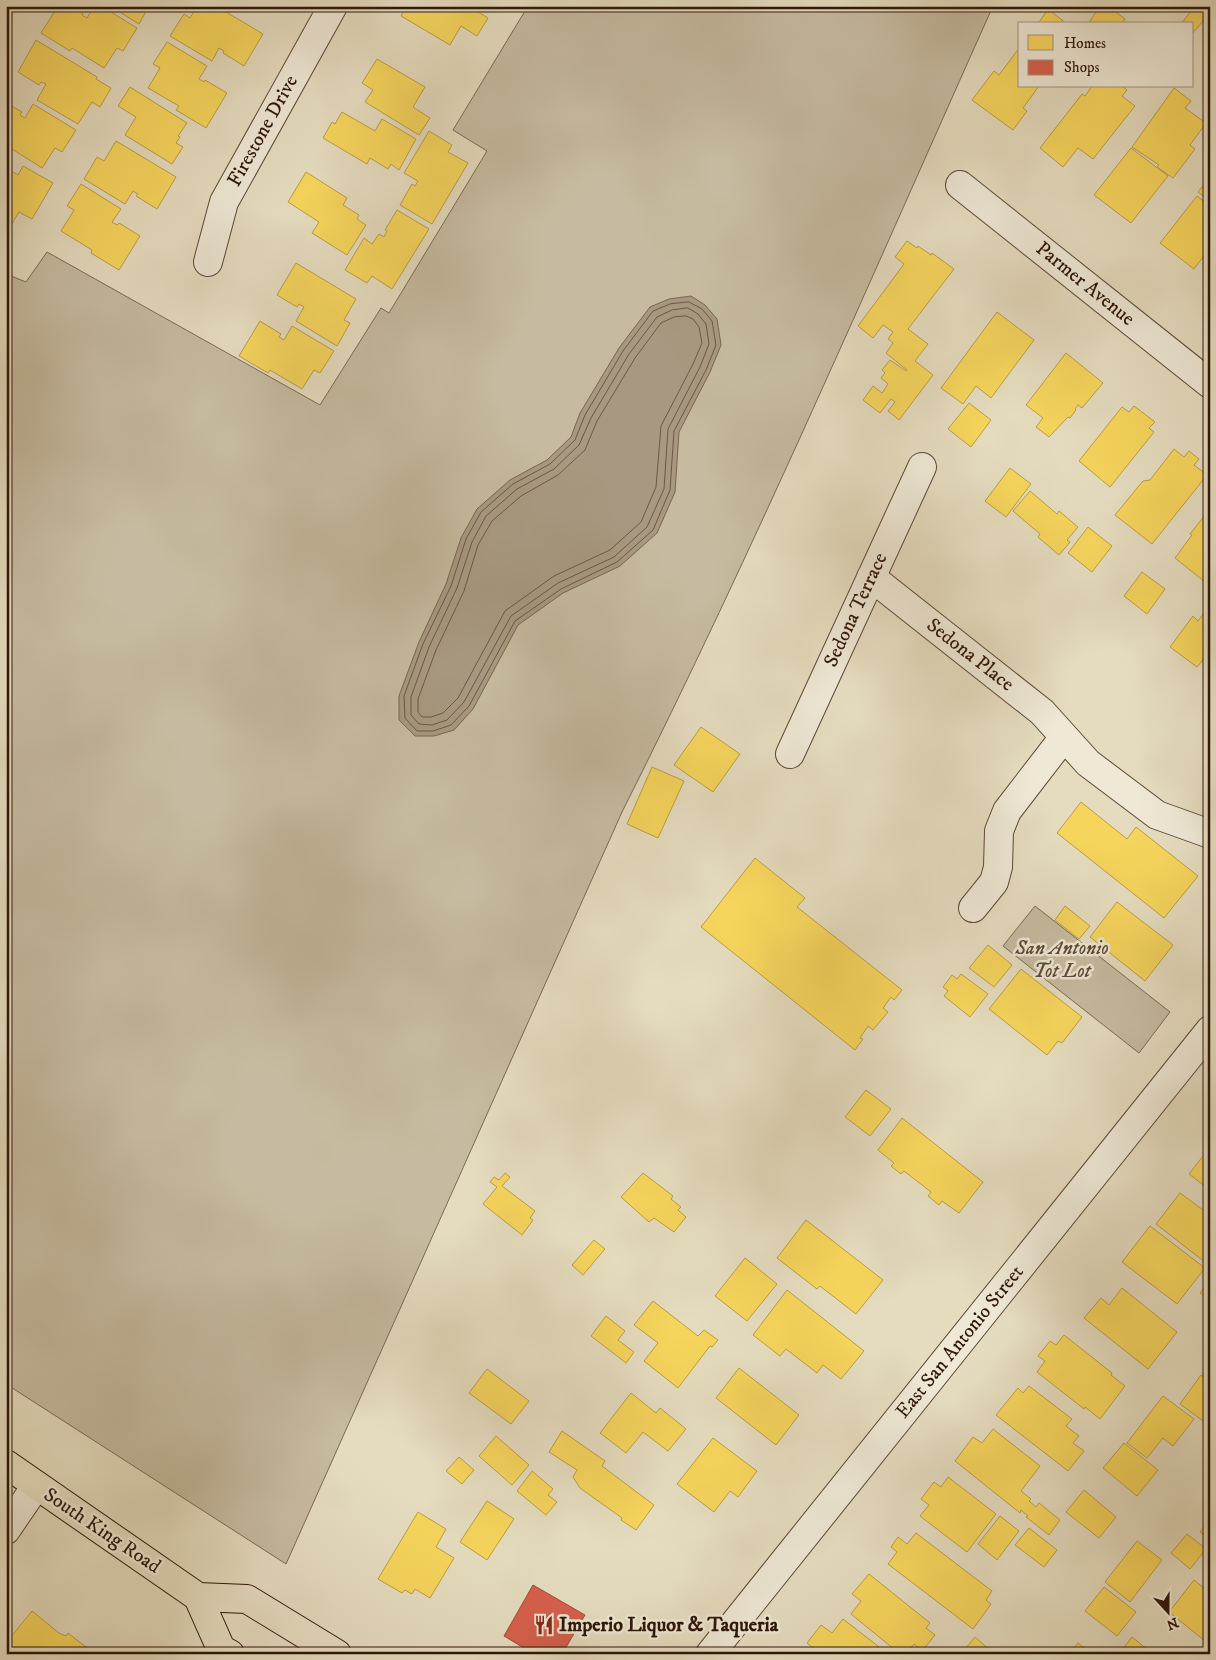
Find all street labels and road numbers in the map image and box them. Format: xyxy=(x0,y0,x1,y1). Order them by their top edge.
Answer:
street label: Firestone Drive xyxy=(222,71,304,191)
street label: Parmer Avenue xyxy=(1030,236,1140,332)
street label: Sedona Terrace xyxy=(819,549,893,671)
street label: Sedona Place xyxy=(921,613,1019,697)
street label: East San Antonio Street xyxy=(891,1260,1029,1424)
street label: South King Road xyxy=(39,1483,165,1579)

